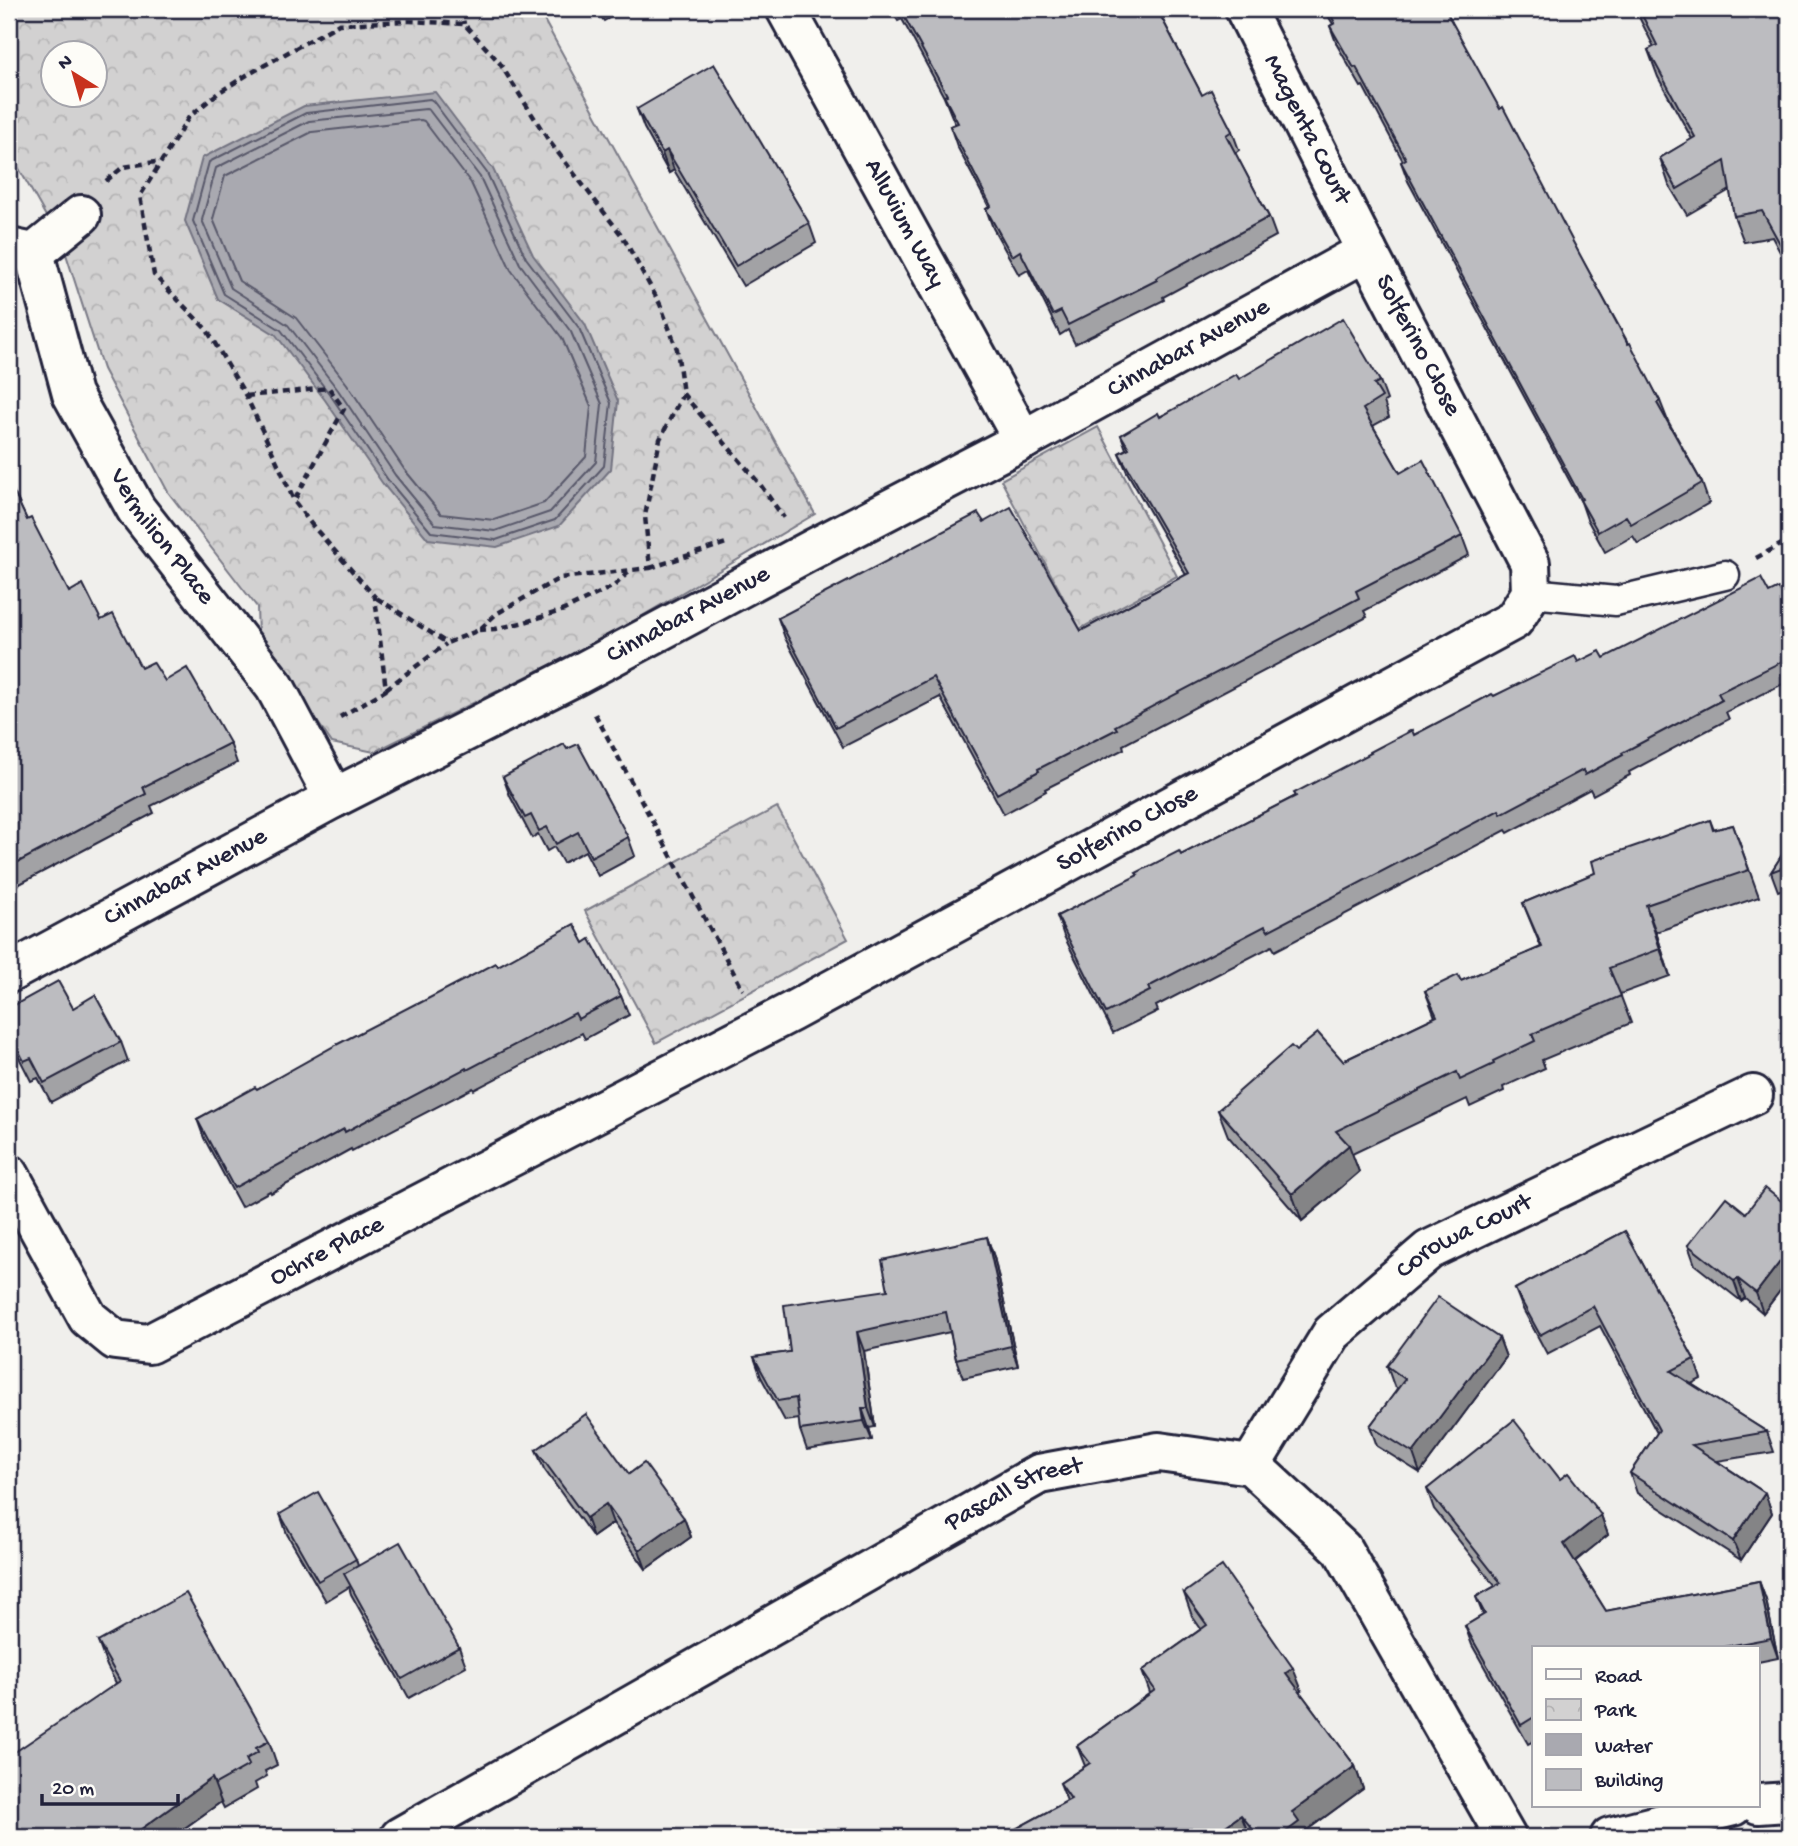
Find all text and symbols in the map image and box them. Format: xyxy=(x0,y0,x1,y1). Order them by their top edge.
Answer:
north arrow xyxy=(38,38,108,108)
text: N xyxy=(54,50,78,76)
street label: Magenta Court xyxy=(1255,50,1358,212)
street label: Alluvium Way xyxy=(856,154,952,294)
street label: Solferino Close xyxy=(1367,270,1468,423)
street label: Cinnabar Avenue xyxy=(1102,291,1276,406)
street label: Vermilion Place xyxy=(101,463,221,612)
street label: Cinnabar Avenue xyxy=(602,559,776,672)
street label: Solferino Close xyxy=(1052,778,1204,880)
street label: Cinnabar Avenue xyxy=(99,821,273,934)
street label: Corowa Court xyxy=(1390,1186,1540,1286)
street label: Ochre Place xyxy=(265,1209,390,1294)
street label: Pascall Street xyxy=(939,1450,1087,1540)
legend xyxy=(1532,1646,1759,1808)
text: Road xyxy=(1595,1666,1643,1691)
text: Park xyxy=(1594,1700,1638,1725)
text: Water xyxy=(1595,1736,1653,1761)
scale bar xyxy=(42,1762,178,1806)
text: Building xyxy=(1594,1770,1664,1795)
text: 20 m xyxy=(52,1778,94,1803)

